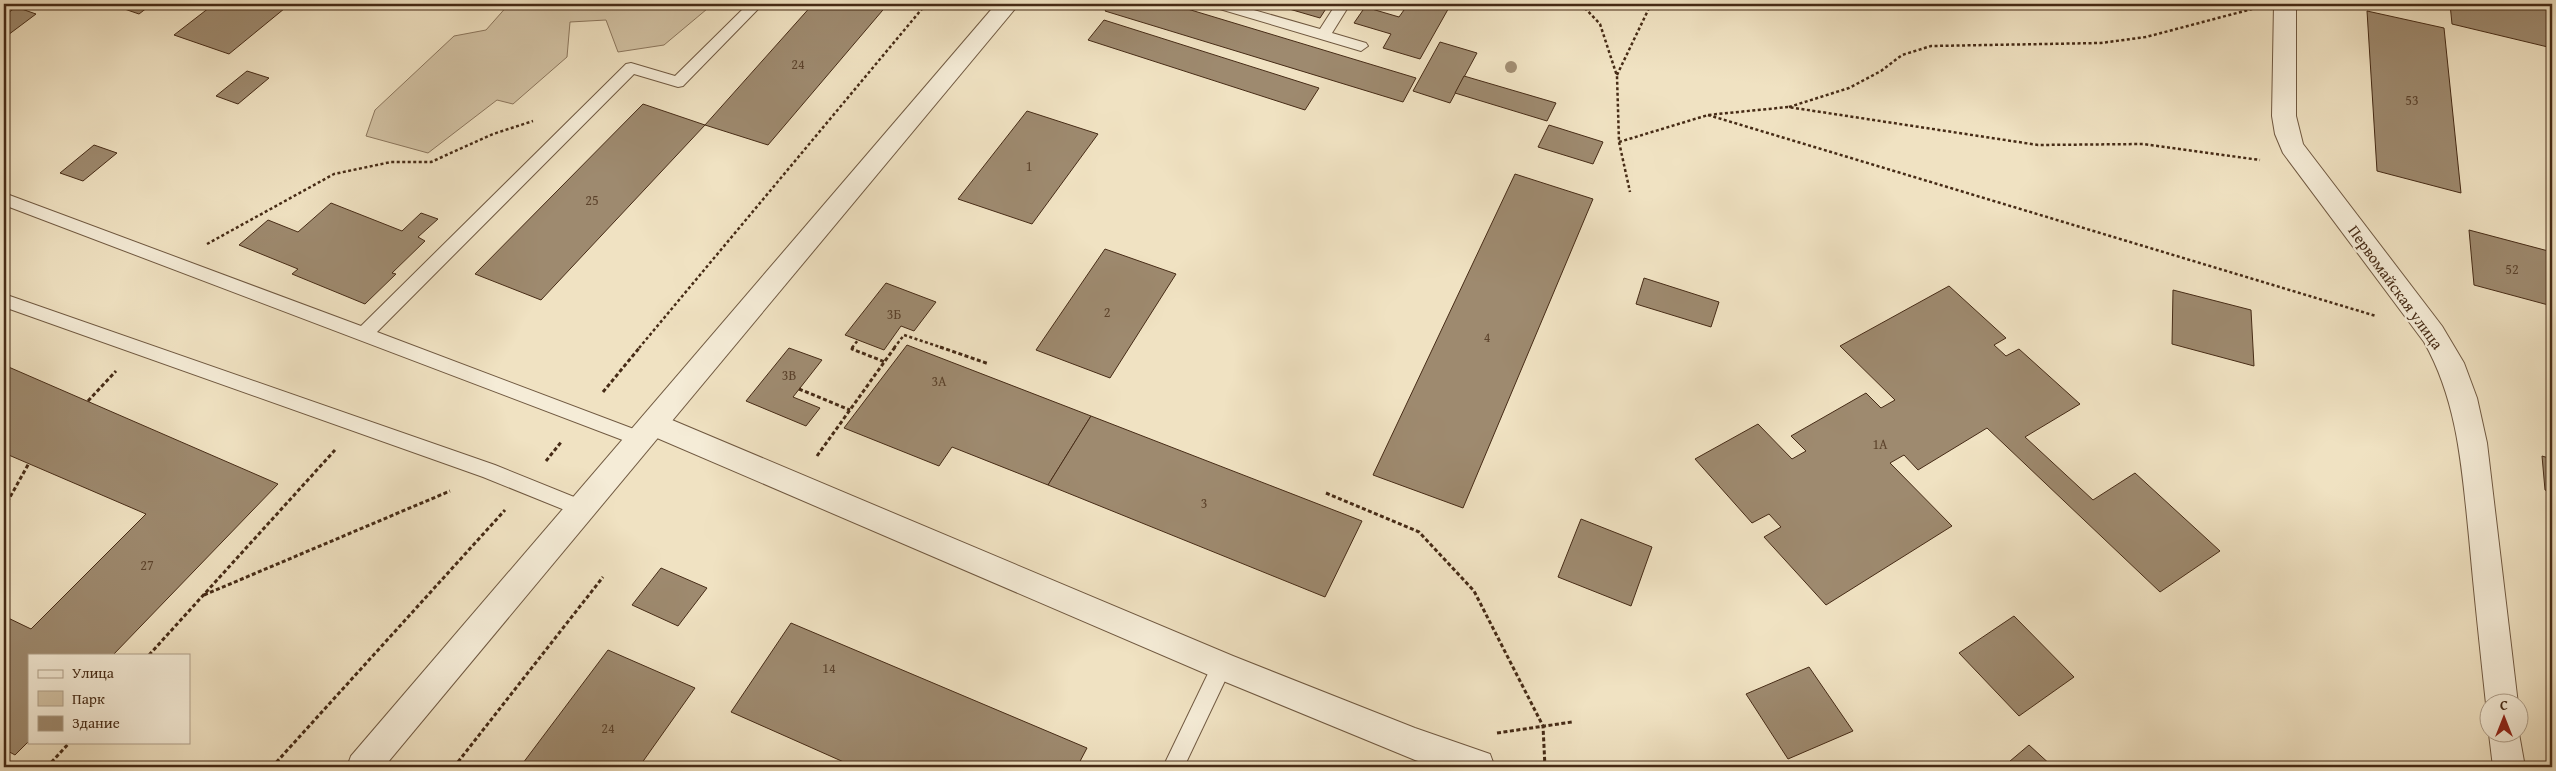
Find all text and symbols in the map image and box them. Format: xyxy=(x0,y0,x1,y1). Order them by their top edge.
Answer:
house number: 24 xyxy=(791,54,805,74)
house number: 53 xyxy=(2405,90,2419,110)
house number: 1 xyxy=(1026,156,1032,176)
house number: 25 xyxy=(585,190,599,210)
street label: Первомайская улица xyxy=(2343,220,2450,355)
house number: 52 xyxy=(2505,259,2519,279)
house number: 2 xyxy=(1104,302,1110,322)
house number: 3Б xyxy=(887,304,901,324)
house number: 4 xyxy=(1484,327,1491,347)
house number: 3В xyxy=(782,365,796,385)
house number: 3А xyxy=(931,371,947,391)
house number: 1А xyxy=(1872,434,1888,454)
house number: 3 xyxy=(1201,493,1207,513)
house number: 27 xyxy=(140,555,154,575)
legend xyxy=(28,654,190,744)
house number: 14 xyxy=(822,658,836,678)
text: Улица xyxy=(72,662,115,683)
text: Парк xyxy=(72,688,105,709)
north arrow xyxy=(2478,694,2528,744)
text: С xyxy=(2500,695,2508,715)
text: Здание xyxy=(72,712,120,733)
house number: 24 xyxy=(601,718,615,738)

